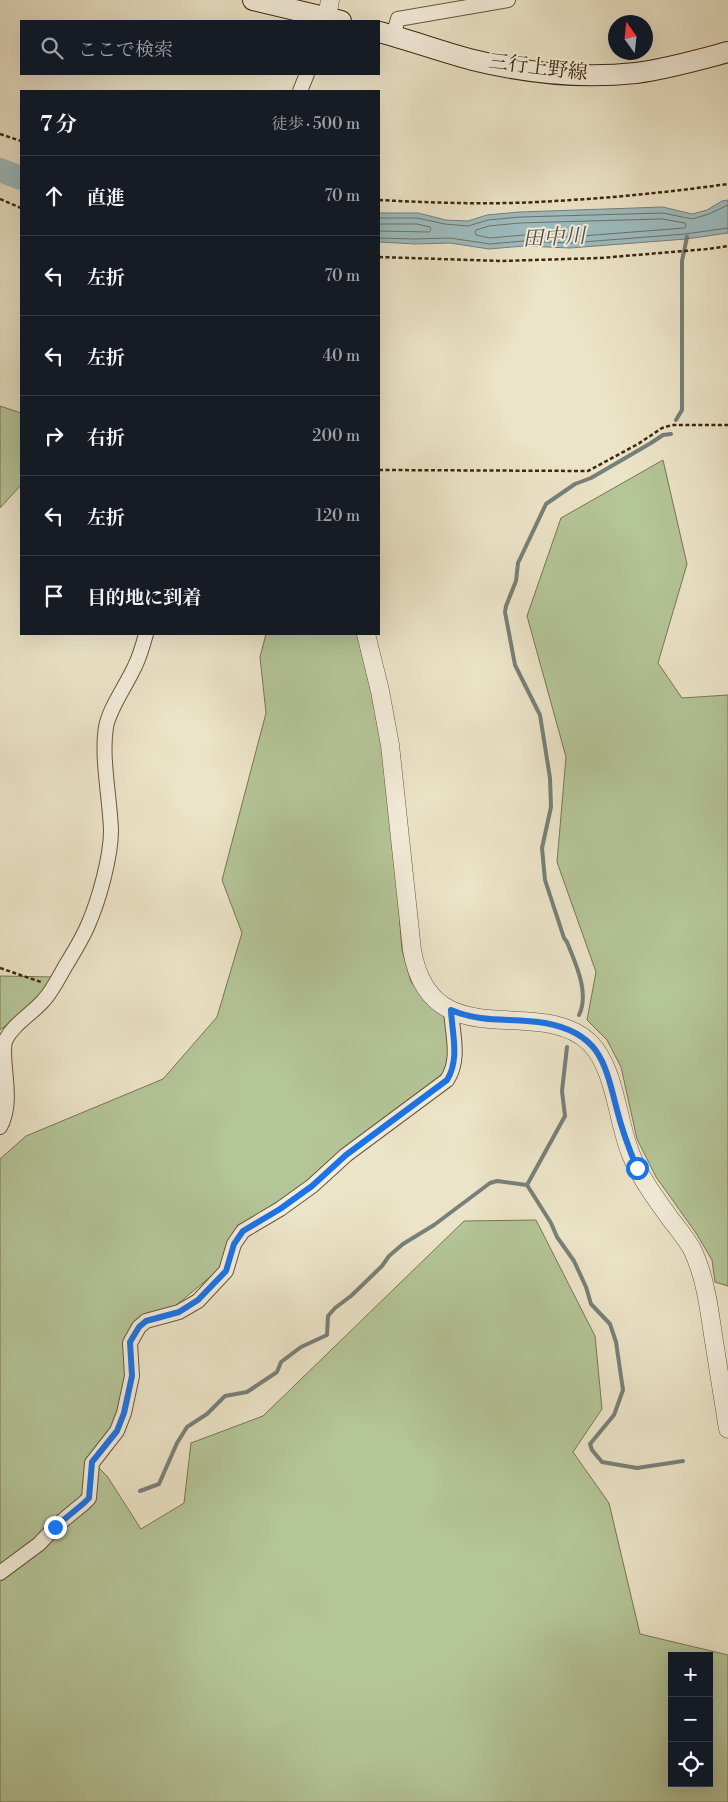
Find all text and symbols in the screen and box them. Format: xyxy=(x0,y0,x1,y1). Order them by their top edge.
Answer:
north arrow xyxy=(608,15,653,60)
search box xyxy=(20,20,380,75)
icon: search xyxy=(38,34,66,62)
text: ここで検索 xyxy=(78,38,173,62)
street label: 三行上野線 xyxy=(487,49,589,87)
text: 7 分 xyxy=(40,112,77,138)
text: 徒歩 · 500 m xyxy=(271,114,360,134)
icon: ahead xyxy=(40,182,68,210)
text: 直進 xyxy=(87,186,125,210)
text: 70 m xyxy=(324,186,360,206)
water label: 田中川 xyxy=(522,223,588,253)
icon: left xyxy=(40,262,68,290)
text: 左折 xyxy=(87,266,125,290)
text: 70 m xyxy=(324,266,360,286)
icon: left xyxy=(40,342,68,370)
text: 左折 xyxy=(87,346,125,370)
text: 40 m xyxy=(323,346,360,366)
icon: right xyxy=(40,422,68,450)
text: 右折 xyxy=(87,426,125,450)
text: 200 m xyxy=(312,426,360,446)
icon: left xyxy=(40,502,68,530)
text: 左折 xyxy=(87,506,125,530)
text: 120 m xyxy=(316,506,360,526)
icon: arrive xyxy=(40,582,68,610)
text: 目的地に到着 xyxy=(87,586,201,610)
route start xyxy=(626,1157,649,1180)
route end xyxy=(44,1516,67,1539)
map controls xyxy=(668,1652,713,1787)
button: + xyxy=(668,1652,713,1697)
button: − xyxy=(668,1697,713,1742)
button: locate xyxy=(668,1742,713,1787)

